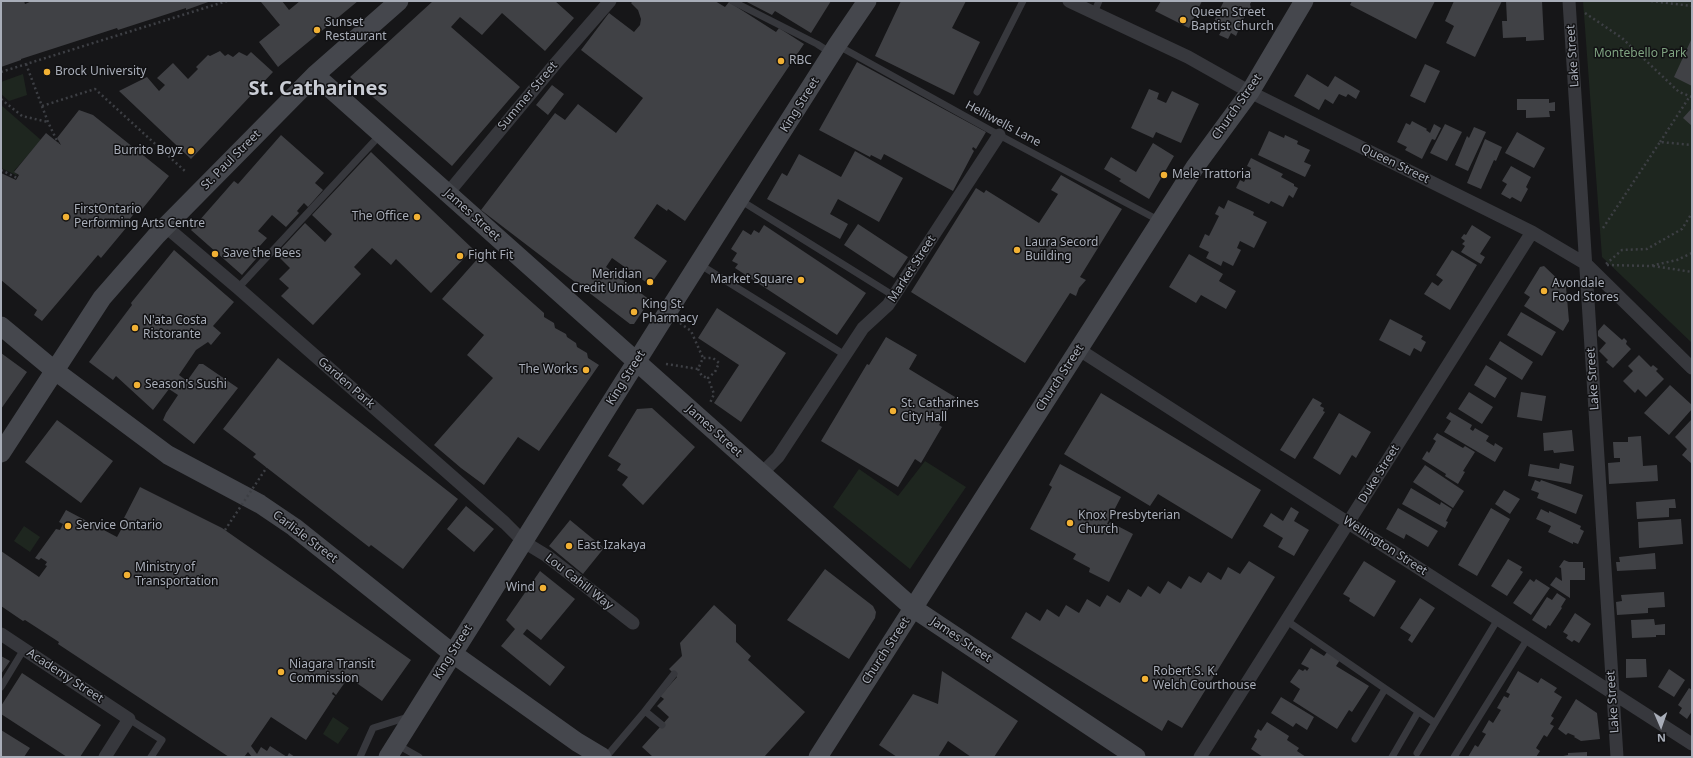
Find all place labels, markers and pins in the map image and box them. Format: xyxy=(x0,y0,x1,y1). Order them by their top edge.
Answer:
place label: Queen Street Baptist Church xyxy=(1191,6,1274,34)
marker: Queen Street Baptist Church xyxy=(1178,15,1188,25)
place label: Sunset Restaurant xyxy=(325,16,387,44)
marker: Sunset Restaurant xyxy=(312,25,322,35)
place label: RBC xyxy=(789,54,812,68)
marker: RBC xyxy=(776,56,786,66)
place label: Brock University xyxy=(55,65,146,79)
marker: Brock University xyxy=(42,67,52,77)
place label: Burrito Boyz xyxy=(113,144,183,158)
marker: Burrito Boyz xyxy=(186,146,196,156)
place label: Mele Trattoria xyxy=(1172,168,1251,182)
marker: Mele Trattoria xyxy=(1159,170,1169,180)
place label: FirstOntario Performing Arts Centre xyxy=(74,203,205,231)
place label: The Office xyxy=(352,210,409,224)
marker: FirstOntario Performing Arts Centre xyxy=(61,212,71,222)
marker: The Office xyxy=(412,212,422,222)
place label: Laura Secord Building xyxy=(1025,236,1098,264)
marker: Laura Secord Building xyxy=(1012,245,1022,255)
place label: Save the Bees xyxy=(223,247,301,261)
marker: Save the Bees xyxy=(210,249,220,259)
place label: Fight Fit xyxy=(468,249,513,263)
marker: Fight Fit xyxy=(455,251,465,261)
place label: Meridian Credit Union xyxy=(571,268,642,296)
place label: Market Square xyxy=(710,273,793,287)
marker: Market Square xyxy=(796,275,806,285)
marker: Meridian Credit Union xyxy=(645,277,655,287)
place label: Avondale Food Stores xyxy=(1552,277,1619,305)
marker: Avondale Food Stores xyxy=(1539,286,1549,296)
place label: King St. Pharmacy xyxy=(642,298,698,326)
marker: King St. Pharmacy xyxy=(629,307,639,317)
place label: N'ata Costa Ristorante xyxy=(143,314,207,342)
marker: N'ata Costa Ristorante xyxy=(130,323,140,333)
place label: The Works xyxy=(519,363,578,377)
marker: The Works xyxy=(581,365,591,375)
place label: Season's Sushi xyxy=(145,378,227,392)
marker: Season's Sushi xyxy=(132,380,142,390)
place label: St. Catharines City Hall xyxy=(901,397,979,425)
marker: St. Catharines City Hall xyxy=(888,406,898,416)
place label: Knox Presbyterian Church xyxy=(1078,509,1180,537)
marker: Knox Presbyterian Church xyxy=(1065,518,1075,528)
place label: Service Ontario xyxy=(76,519,162,533)
marker: Service Ontario xyxy=(63,521,73,531)
place label: East Izakaya xyxy=(577,539,646,553)
marker: East Izakaya xyxy=(564,541,574,551)
place label: Ministry of Transportation xyxy=(135,561,218,589)
marker: Ministry of Transportation xyxy=(122,570,132,580)
place label: Wind xyxy=(506,581,535,595)
marker: Wind xyxy=(538,583,548,593)
place label: Niagara Transit Commission xyxy=(289,658,375,686)
place label: Robert S. K. Welch Courthouse xyxy=(1153,665,1256,693)
marker: Niagara Transit Commission xyxy=(276,667,286,677)
marker: Robert S. K. Welch Courthouse xyxy=(1140,674,1150,684)

